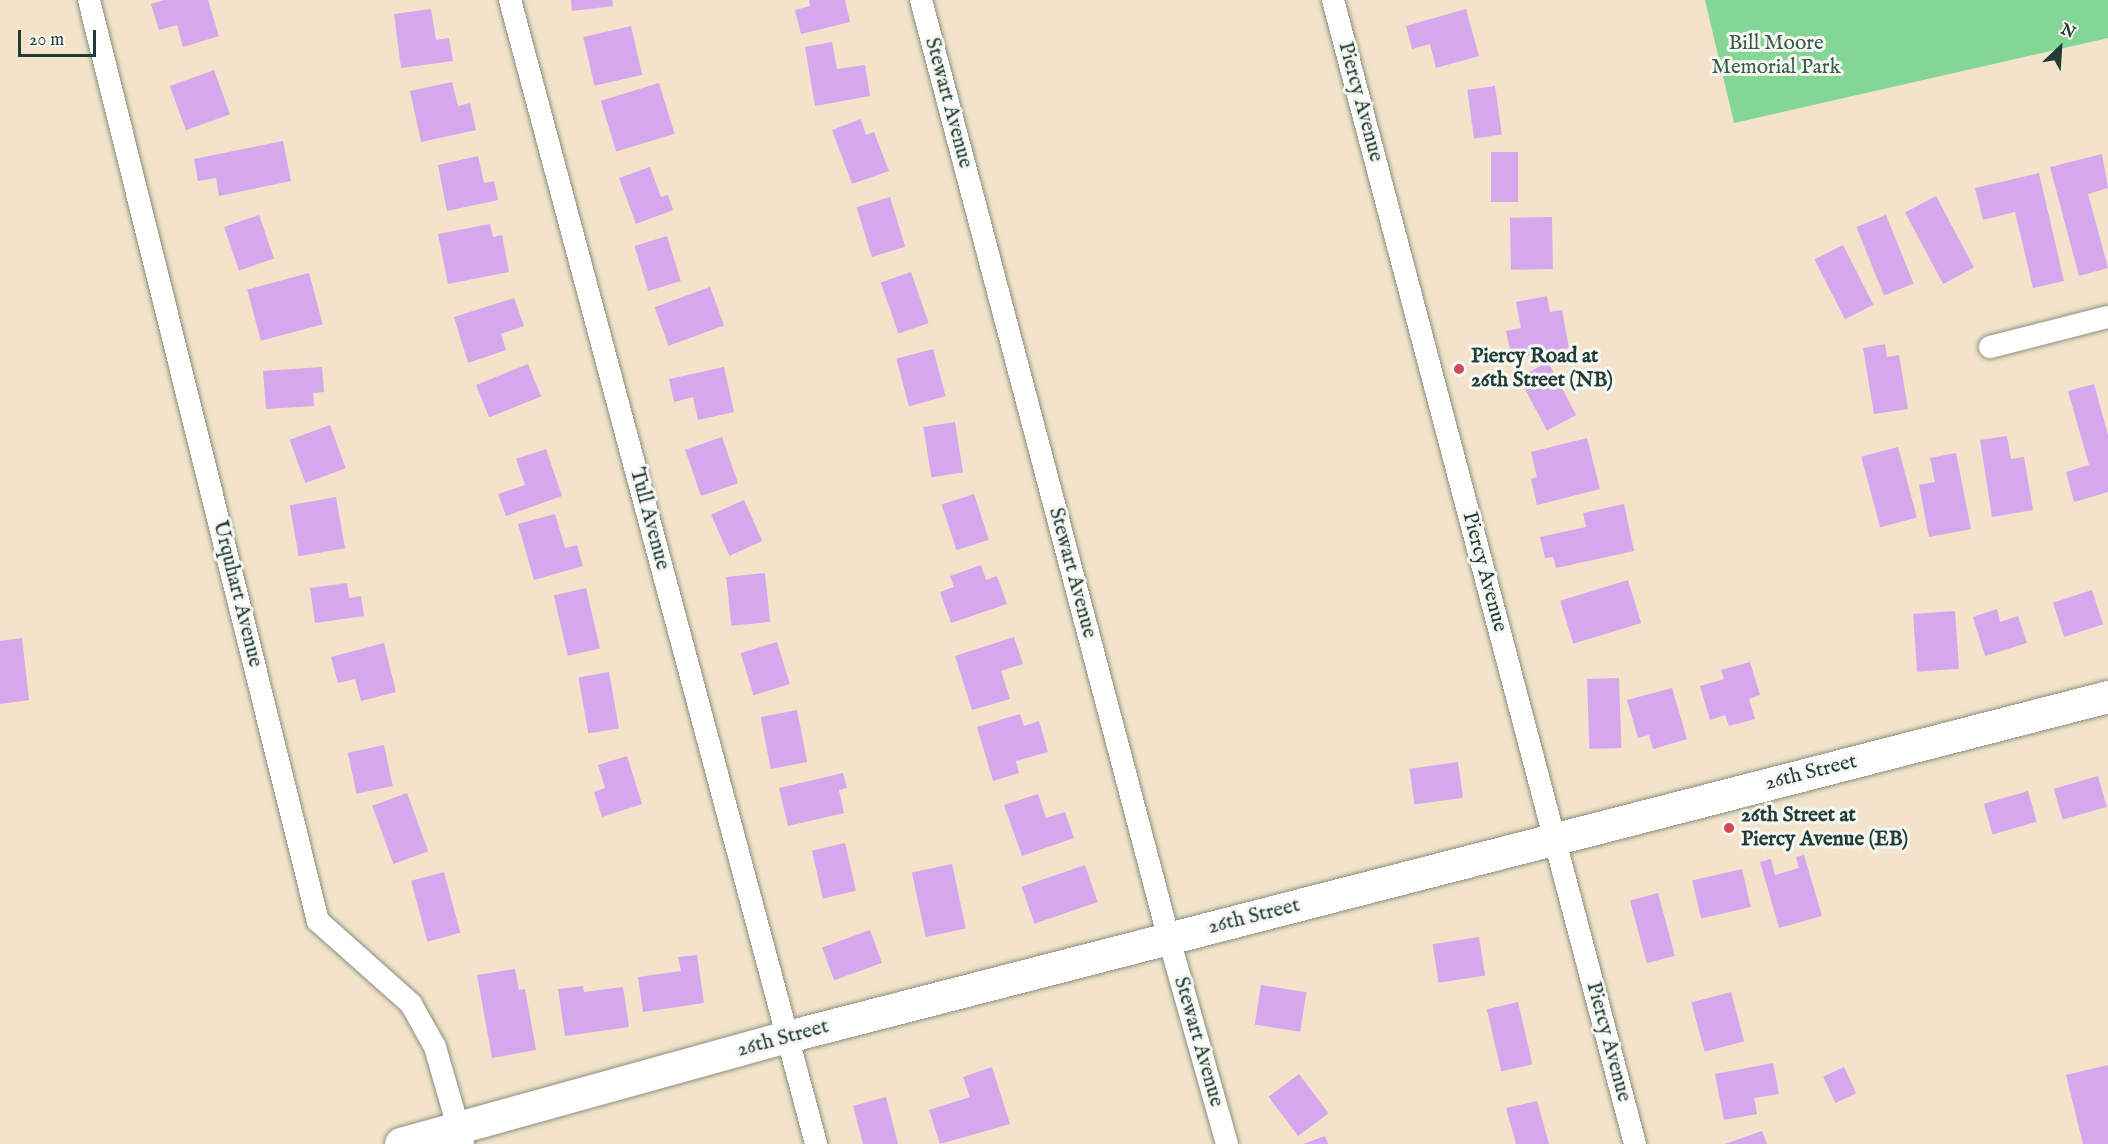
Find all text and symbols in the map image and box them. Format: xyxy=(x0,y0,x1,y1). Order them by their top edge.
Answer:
scale bar xyxy=(21,18,99,56)
north arrow xyxy=(2030,18,2090,78)
text: N xyxy=(2057,20,2078,44)
text: 20 m xyxy=(29,29,64,52)
park label: Bill Moore Memorial Park xyxy=(1711,31,1841,81)
street label: Stewart Avenue xyxy=(918,35,978,171)
street label: Piercy Avenue xyxy=(1332,39,1388,165)
place label: Piercy Road at 26th Street (NB) xyxy=(1471,344,1613,394)
marker: Piercy Road at 26th Street (NB) xyxy=(1452,362,1466,376)
street label: Tull Avenue xyxy=(623,465,675,573)
street label: Stewart Avenue xyxy=(1042,505,1102,641)
street label: Piercy Avenue xyxy=(1456,509,1512,635)
street label: Urquhart Avenue xyxy=(207,518,267,670)
street label: 26th Street xyxy=(1762,749,1860,797)
place label: 26th Street at Piercy Avenue (EB) xyxy=(1741,803,1908,853)
marker: 26th Street at Piercy Avenue (EB) xyxy=(1722,821,1736,835)
street label: 26th Street xyxy=(1205,893,1303,941)
street label: Stewart Avenue xyxy=(1167,974,1229,1110)
street label: Piercy Avenue xyxy=(1580,979,1636,1105)
street label: 26th Street xyxy=(734,1015,832,1063)

